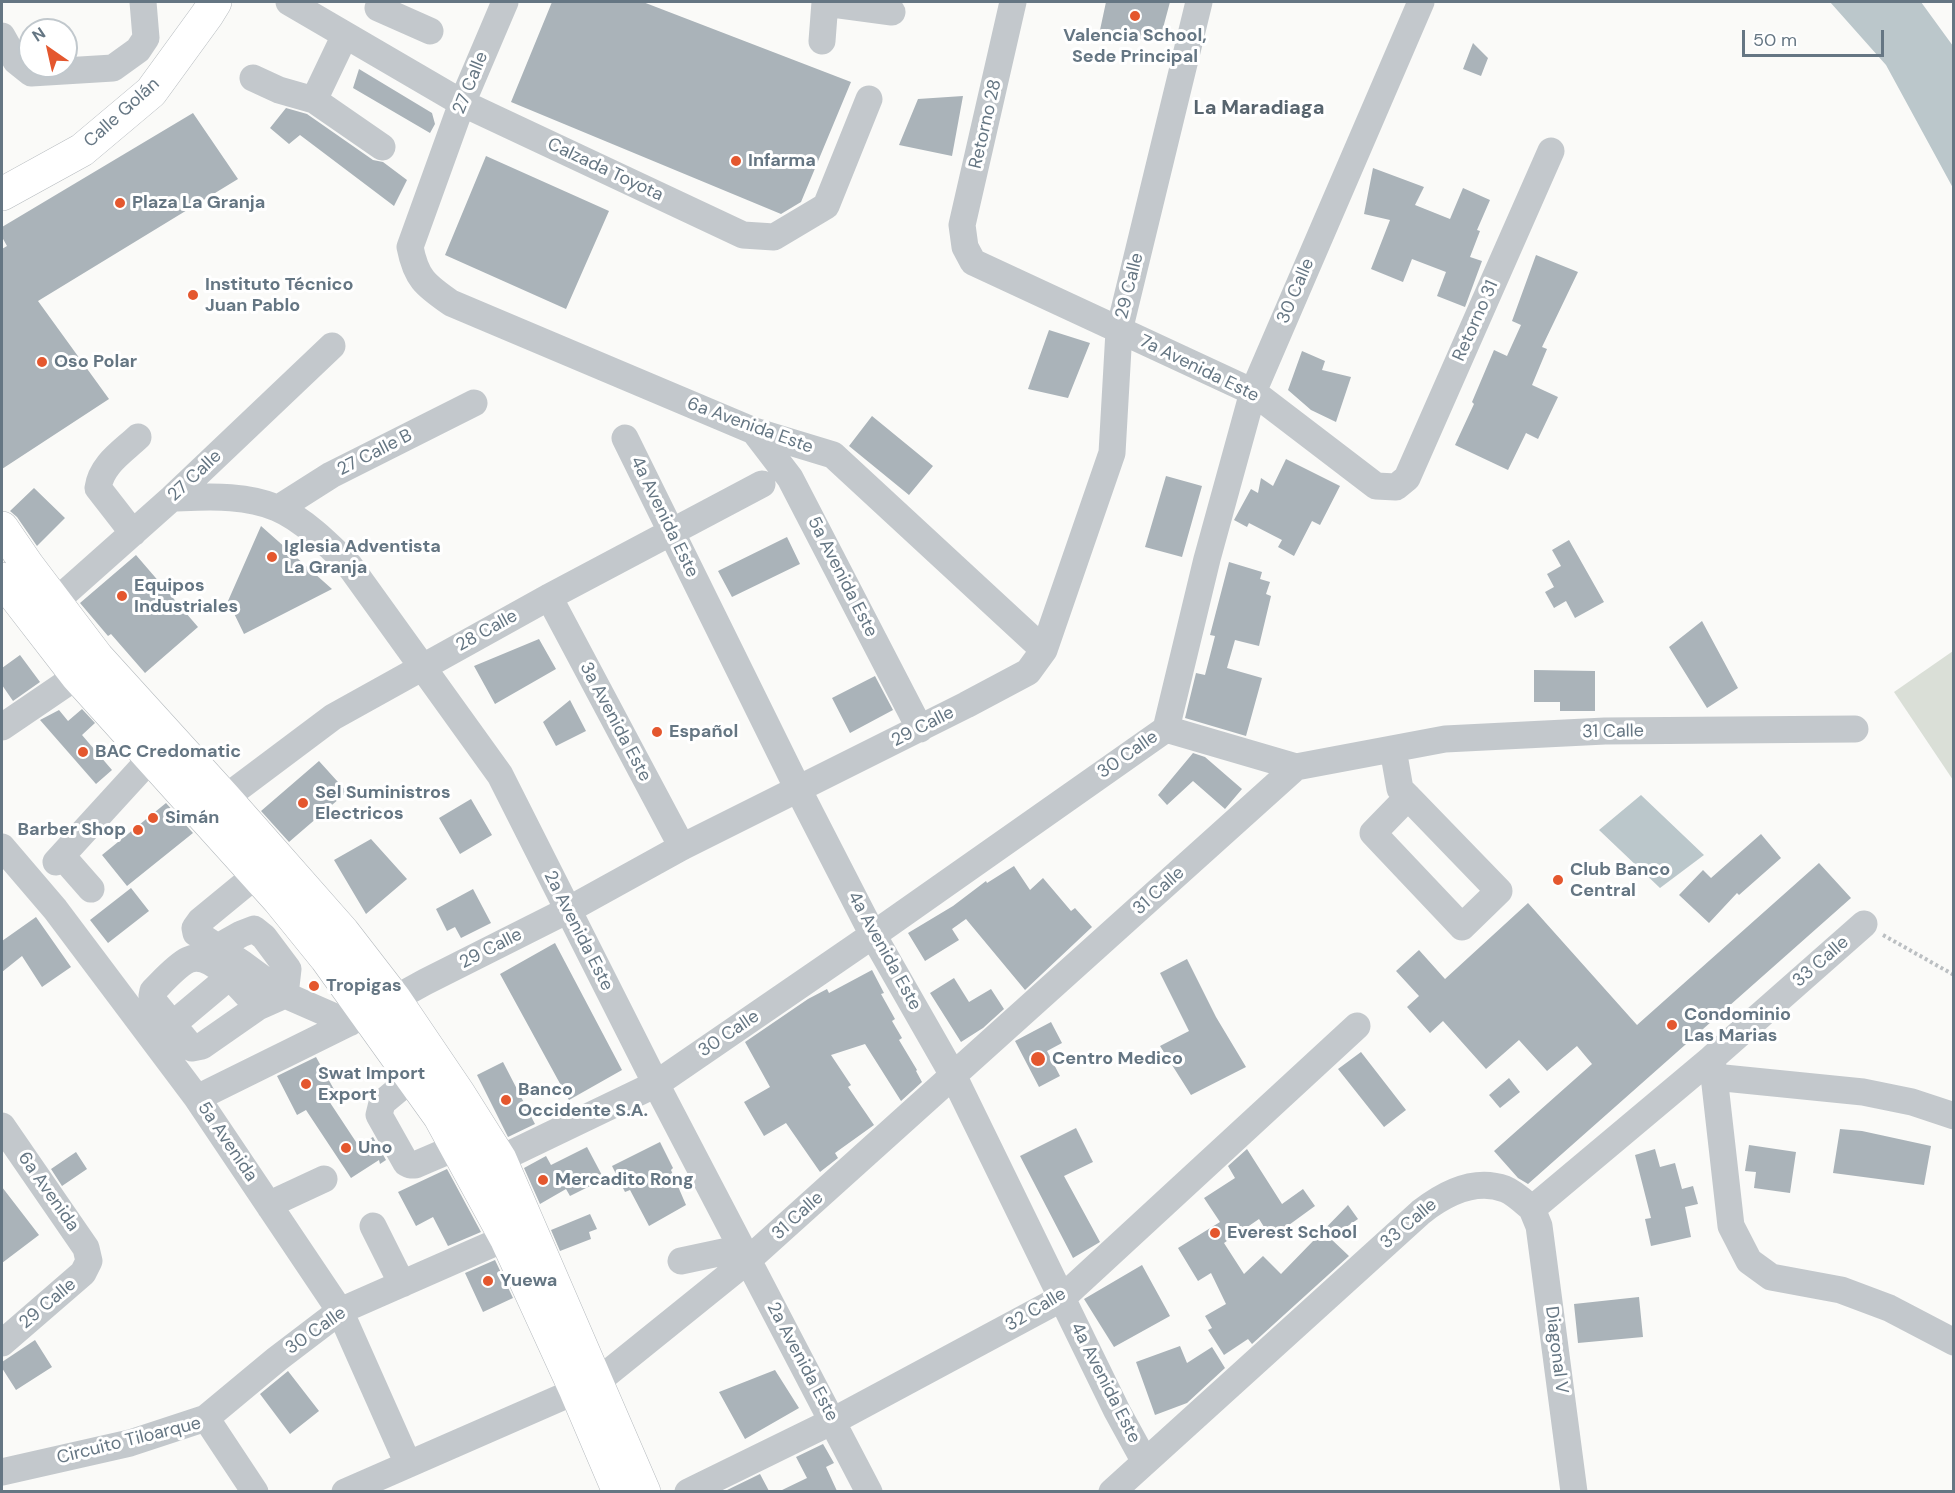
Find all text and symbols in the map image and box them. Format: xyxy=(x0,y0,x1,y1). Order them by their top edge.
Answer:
marker: Valencia School, Sede Principal xyxy=(1128,9,1142,23)
north arrow xyxy=(18,18,78,78)
scale bar xyxy=(1745,18,1888,56)
text: N xyxy=(28,22,49,46)
place label: Valencia School, Sede Principal xyxy=(1063,25,1207,68)
text: 50 m xyxy=(1753,28,1797,52)
street label: 27 Calle xyxy=(449,49,493,117)
street label: Calle Golán xyxy=(80,73,164,153)
street label: Retorno 28 xyxy=(965,77,1007,171)
district label: La Maradiaga xyxy=(1194,97,1324,121)
street label: Calzada Toyota xyxy=(544,134,666,206)
place label: Infarma xyxy=(748,150,816,172)
marker: Infarma xyxy=(729,154,743,168)
place label: Plaza La Granja xyxy=(132,192,265,214)
marker: Plaza La Granja xyxy=(113,196,127,210)
street label: 29 Calle xyxy=(1111,251,1149,321)
street label: 30 Calle xyxy=(1273,255,1319,327)
place label: Instituto Técnico Juan Pablo xyxy=(205,274,354,316)
street label: Retorno 31 xyxy=(1449,277,1503,365)
marker: Instituto Técnico Juan Pablo xyxy=(186,288,200,302)
street label: 7a Avenida Este xyxy=(1136,331,1262,407)
place label: Oso Polar xyxy=(54,351,137,373)
marker: Oso Polar xyxy=(35,355,49,369)
street label: 6a Avenida Este xyxy=(684,393,816,459)
street label: 27 Calle B xyxy=(334,425,416,481)
street label: 27 Calle xyxy=(164,446,226,506)
street label: 4a Avenida Este xyxy=(625,453,703,581)
street label: 5a Avenida Este xyxy=(802,513,882,641)
place label: Iglesia Adventista La Granja xyxy=(284,536,441,578)
marker: Iglesia Adventista La Granja xyxy=(265,550,279,564)
place label: Equipos Industriales xyxy=(134,575,238,618)
marker: Equipos Industriales xyxy=(115,589,129,603)
street label: 28 Calle xyxy=(453,605,521,657)
street label: 3a Avenida Este xyxy=(575,659,655,785)
street label: 29 Calle xyxy=(888,702,958,752)
place label: Español xyxy=(669,721,738,743)
street label: 31 Calle xyxy=(1582,721,1644,743)
marker: Español xyxy=(650,725,664,739)
street label: 30 Calle xyxy=(1094,726,1162,784)
place label: BAC Credomatic xyxy=(95,741,241,763)
marker: BAC Credomatic xyxy=(76,745,90,759)
place label: Sel Suministros Electricos xyxy=(315,782,450,824)
marker: Sel Suministros Electricos xyxy=(296,796,310,810)
place label: Simán xyxy=(165,807,219,829)
marker: Simán xyxy=(146,811,160,825)
place label: Barber Shop xyxy=(18,819,126,841)
marker: Barber Shop xyxy=(131,823,145,837)
place label: Club Banco Central xyxy=(1570,859,1670,902)
street label: 31 Calle xyxy=(1129,862,1189,920)
street label: 2a Avenida Este xyxy=(539,867,617,995)
marker: Club Banco Central xyxy=(1551,873,1565,887)
street label: 4a Avenida Este xyxy=(843,888,925,1014)
street label: 29 Calle xyxy=(456,924,526,974)
street label: 33 Calle xyxy=(1789,932,1853,992)
place label: Tropigas xyxy=(326,975,402,997)
marker: Tropigas xyxy=(307,979,321,993)
place label: Condominio Las Marias xyxy=(1684,1004,1791,1046)
street label: 30 Calle xyxy=(694,1006,764,1062)
marker: Condominio Las Marias xyxy=(1665,1018,1679,1032)
place label: Centro Medico xyxy=(1052,1048,1183,1070)
marker: Centro Medico xyxy=(1029,1050,1047,1068)
place label: Swat Import Export xyxy=(318,1063,425,1106)
marker: Swat Import Export xyxy=(299,1077,313,1091)
place label: Banco Occidente S.A. xyxy=(518,1079,648,1122)
marker: Banco Occidente S.A. xyxy=(499,1093,513,1107)
street label: 5a Avenida xyxy=(192,1098,262,1186)
place label: Uno xyxy=(358,1137,392,1159)
marker: Uno xyxy=(339,1141,353,1155)
street label: 6a Avenida xyxy=(13,1148,83,1236)
place label: Mercadito Rong xyxy=(555,1169,694,1191)
marker: Mercadito Rong xyxy=(536,1173,550,1187)
street label: 31 Calle xyxy=(768,1187,828,1245)
street label: 33 Calle xyxy=(1376,1194,1442,1254)
place label: Everest School xyxy=(1227,1222,1357,1244)
marker: Everest School xyxy=(1208,1226,1222,1240)
place label: Yuewa xyxy=(500,1270,557,1292)
street label: 29 Calle xyxy=(15,1274,81,1334)
marker: Yuewa xyxy=(481,1274,495,1288)
street label: 32 Calle xyxy=(1002,1284,1070,1336)
street label: 2a Avenida Este xyxy=(762,1299,842,1425)
street label: 30 Calle xyxy=(282,1302,350,1360)
street label: Diagonal V xyxy=(1540,1305,1572,1395)
street label: 4a Avenida Este xyxy=(1065,1319,1145,1447)
street label: Circuito Tiloarque xyxy=(55,1413,203,1469)

